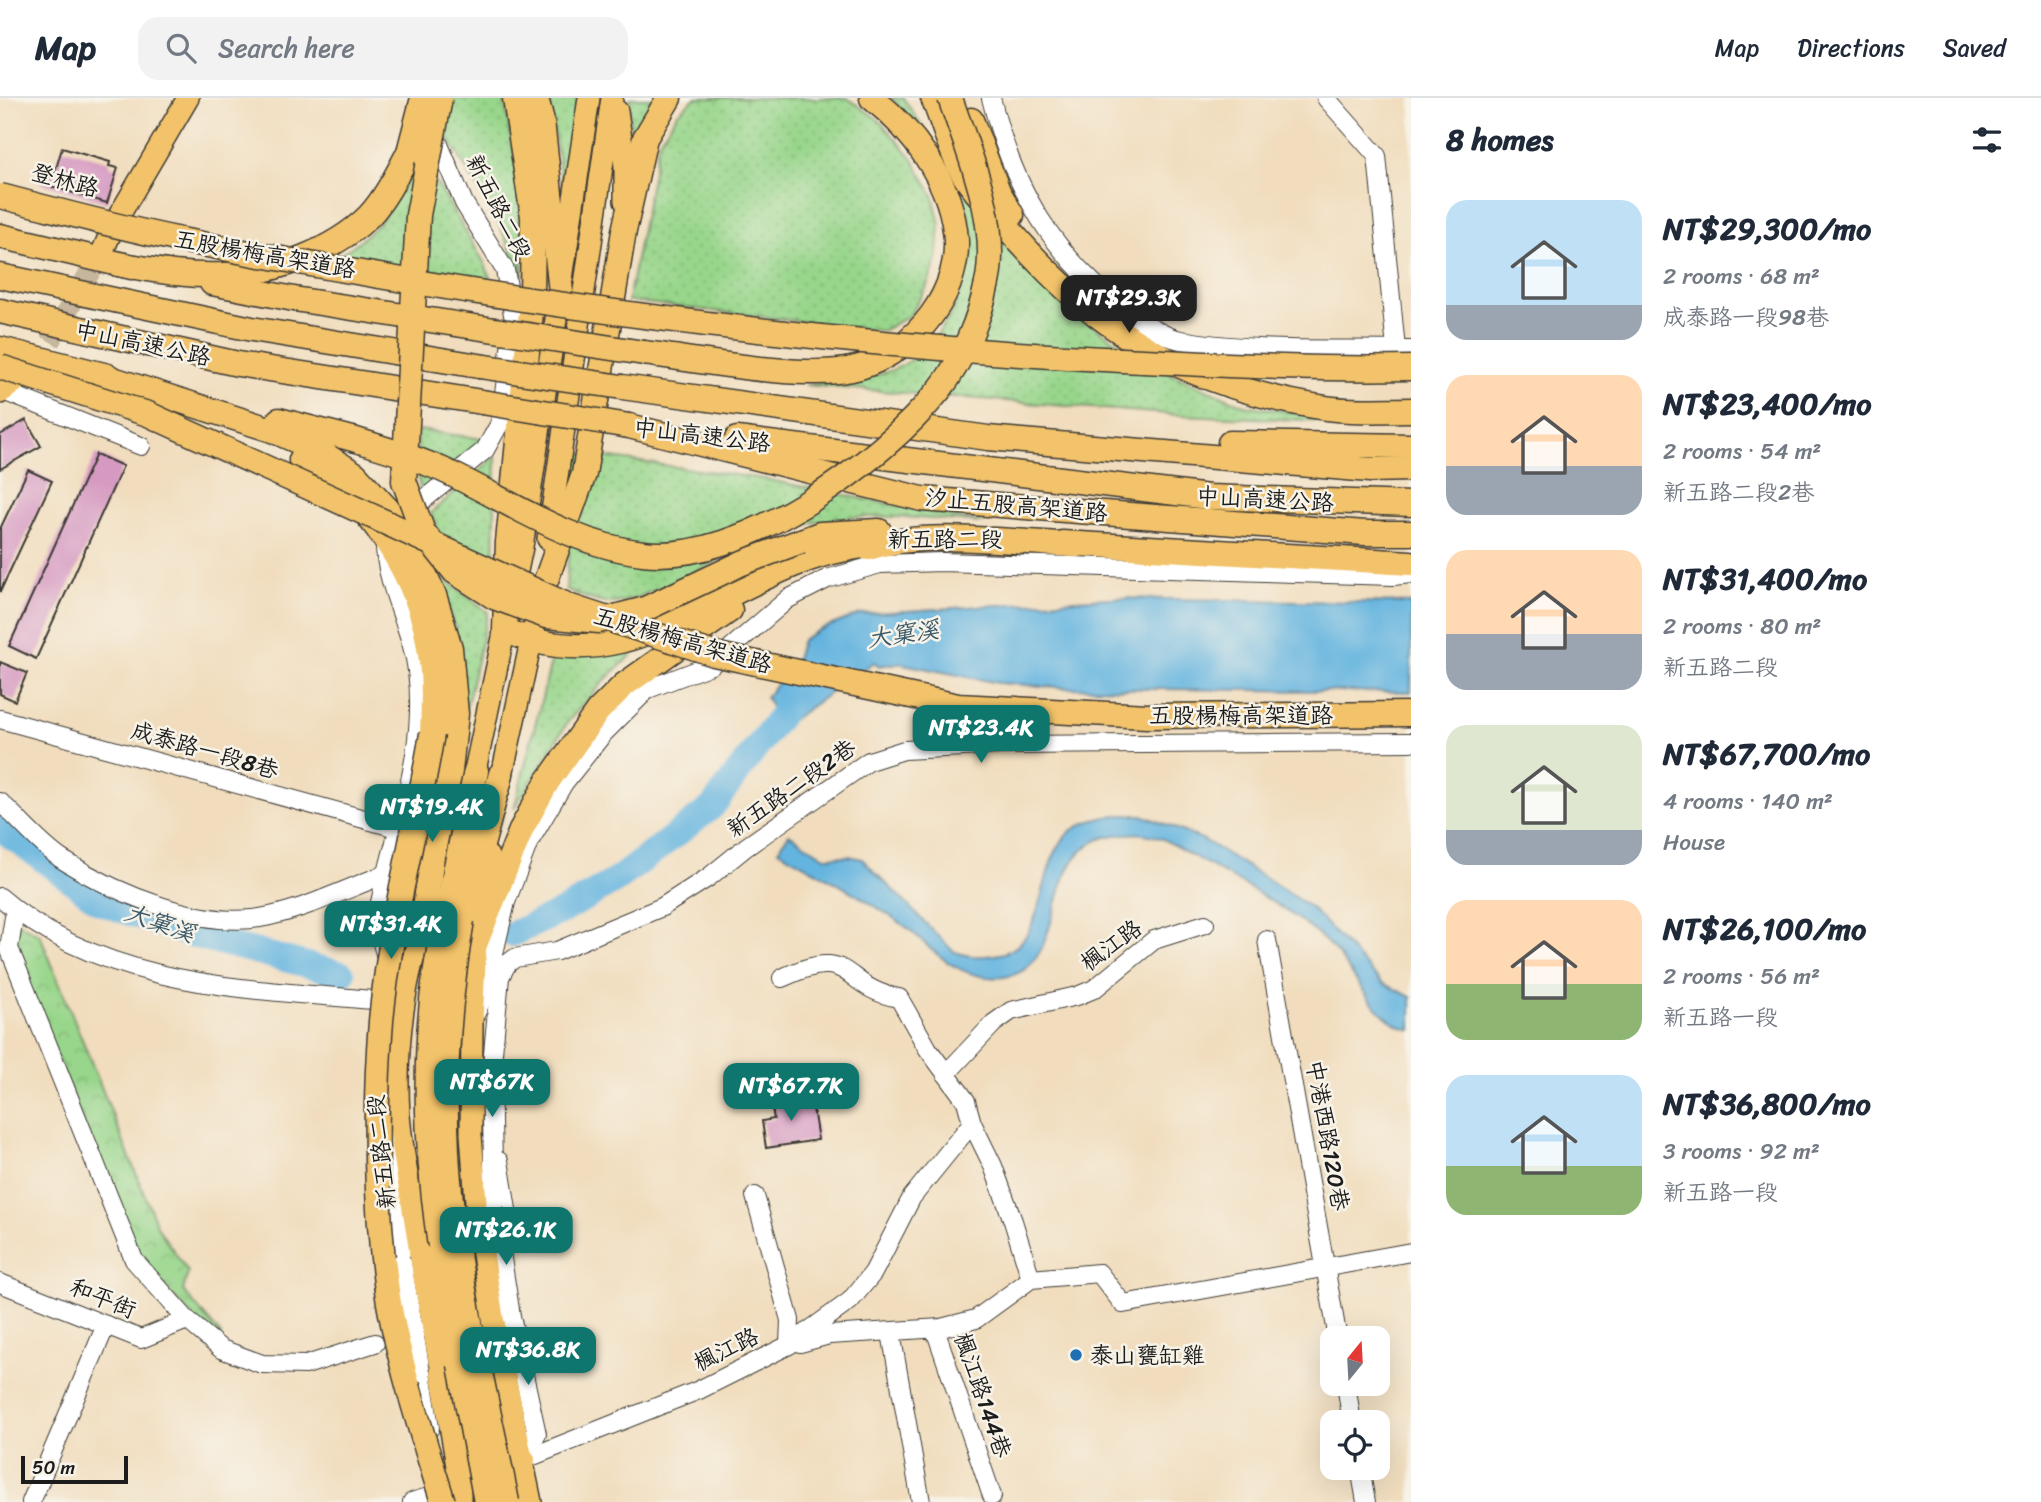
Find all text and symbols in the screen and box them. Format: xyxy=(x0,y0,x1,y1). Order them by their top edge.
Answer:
search box xyxy=(138,17,628,80)
text: Map xyxy=(35,19,96,77)
text: Search here xyxy=(218,25,355,71)
text: Map xyxy=(1715,27,1759,69)
text: Directions xyxy=(1797,27,1905,69)
text: Saved xyxy=(1943,27,2006,69)
icon: search xyxy=(162,29,200,67)
text: 8 homes xyxy=(1446,113,1554,167)
icon: filters xyxy=(1968,121,2006,159)
street label: 新五路二段 xyxy=(454,147,543,268)
street label: 登林路 xyxy=(26,152,104,209)
text: NT$29,300/mo xyxy=(1663,202,1871,256)
street label: 五股楊梅高架道路 xyxy=(171,218,359,291)
icon: home xyxy=(1502,228,1586,312)
text: 2 rooms · 68 m² xyxy=(1663,256,1820,297)
pin: NT$29.3K xyxy=(1057,275,1201,335)
text: NT$29.3K xyxy=(1077,277,1181,318)
text: 成泰路一段98巷 xyxy=(1663,297,1829,338)
street label: 中山高速公路 xyxy=(71,309,215,378)
text: NT$23,400/mo xyxy=(1663,377,1872,431)
icon: home xyxy=(1502,403,1586,487)
street label: 中山高速公路 xyxy=(631,407,773,464)
text: 2 rooms · 54 m² xyxy=(1663,431,1821,472)
text: 新五路二段2巷 xyxy=(1663,472,1814,513)
street label: 中山高速公路 xyxy=(1195,475,1335,524)
street label: 汐止五股高架道路 xyxy=(923,477,1109,534)
street label: 新五路二段 xyxy=(888,519,1003,560)
text: NT$31,400/mo xyxy=(1663,552,1867,606)
icon: home xyxy=(1502,578,1586,662)
street label: 五股楊梅高架道路 xyxy=(589,595,777,686)
text: 2 rooms · 80 m² xyxy=(1663,606,1821,647)
water label: 大窠溪 xyxy=(864,608,944,660)
text: 新五路二段 xyxy=(1663,647,1778,688)
street label: 五股楊梅高架道路 xyxy=(1149,695,1333,736)
pin: NT$23.4K xyxy=(909,706,1053,765)
text: NT$23.4K xyxy=(929,707,1033,748)
street label: 成泰路一段8巷 xyxy=(126,710,284,791)
text: NT$67,700/mo xyxy=(1663,727,1870,781)
street label: 新五路二段2巷 xyxy=(718,728,866,849)
icon: home xyxy=(1502,753,1586,837)
text: 4 rooms · 140 m² xyxy=(1663,781,1833,822)
pin: NT$19.4K xyxy=(360,784,504,844)
text: NT$19.4K xyxy=(381,786,483,827)
text: House xyxy=(1663,822,1725,863)
water label: 大窠溪 xyxy=(119,891,203,955)
pin: NT$31.4K xyxy=(319,902,463,961)
text: NT$26,100/mo xyxy=(1663,902,1866,956)
text: NT$31.4K xyxy=(340,903,442,944)
street label: 楓江路 xyxy=(1071,909,1151,982)
icon: home xyxy=(1502,928,1586,1012)
text: 2 rooms · 56 m² xyxy=(1663,956,1820,997)
text: 新五路一段 xyxy=(1663,997,1778,1038)
street label: 中港西路120巷 xyxy=(1294,1056,1361,1215)
pin: NT$67K xyxy=(435,1060,549,1119)
text: NT$67K xyxy=(450,1061,534,1102)
pin: NT$67.7K xyxy=(719,1063,863,1123)
text: NT$67.7K xyxy=(739,1065,843,1106)
text: NT$36,800/mo xyxy=(1663,1077,1871,1131)
street label: 新五路二段 xyxy=(355,1093,408,1211)
icon: home xyxy=(1502,1103,1586,1187)
text: 3 rooms · 92 m² xyxy=(1663,1131,1820,1172)
text: 新五路一段 xyxy=(1663,1172,1778,1213)
pin: NT$26.1K xyxy=(434,1208,578,1267)
text: NT$26.1K xyxy=(456,1209,556,1250)
street label: 和平街 xyxy=(63,1267,142,1330)
street label: 楓江路 xyxy=(686,1316,766,1383)
north arrow xyxy=(1320,1326,1390,1396)
map controls xyxy=(1320,1326,1390,1480)
street label: 楓江路144巷 xyxy=(942,1327,1023,1465)
pin: NT$36.8K xyxy=(456,1328,600,1387)
text: NT$36.8K xyxy=(476,1329,580,1370)
place label: 泰山甕缸雞 xyxy=(1090,1335,1205,1376)
marker: 泰山甕缸雞 xyxy=(1068,1347,1084,1363)
button: locate xyxy=(1320,1410,1390,1480)
text: 50 m xyxy=(32,1451,75,1484)
scale bar xyxy=(21,1453,128,1485)

